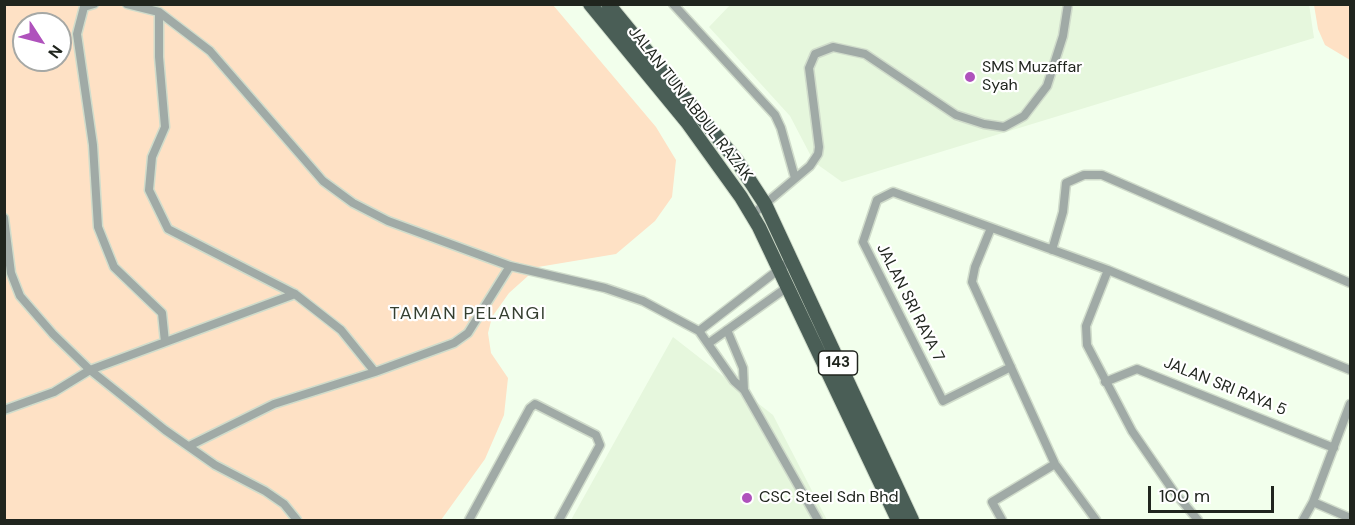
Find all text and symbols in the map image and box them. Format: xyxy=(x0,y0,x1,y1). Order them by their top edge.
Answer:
north arrow xyxy=(12,12,72,72)
street label: JALAN TUN ABDUL RAZAK xyxy=(624,23,756,185)
text: N xyxy=(43,41,67,63)
place label: SMS Muzaffar Syah xyxy=(982,58,1082,96)
marker: SMS Muzaffar Syah xyxy=(963,70,977,84)
street label: JALAN SRI RAYA 7 xyxy=(872,241,948,365)
district label: TAMAN PELANGI xyxy=(390,303,546,325)
road number: 143 xyxy=(818,351,858,375)
street label: JALAN SRI RAYA 5 xyxy=(1161,354,1289,420)
scale bar xyxy=(1151,474,1277,512)
text: 100 m xyxy=(1159,484,1210,508)
place label: CSC Steel Sdn Bhd xyxy=(759,488,898,508)
marker: CSC Steel Sdn Bhd xyxy=(740,491,754,505)

